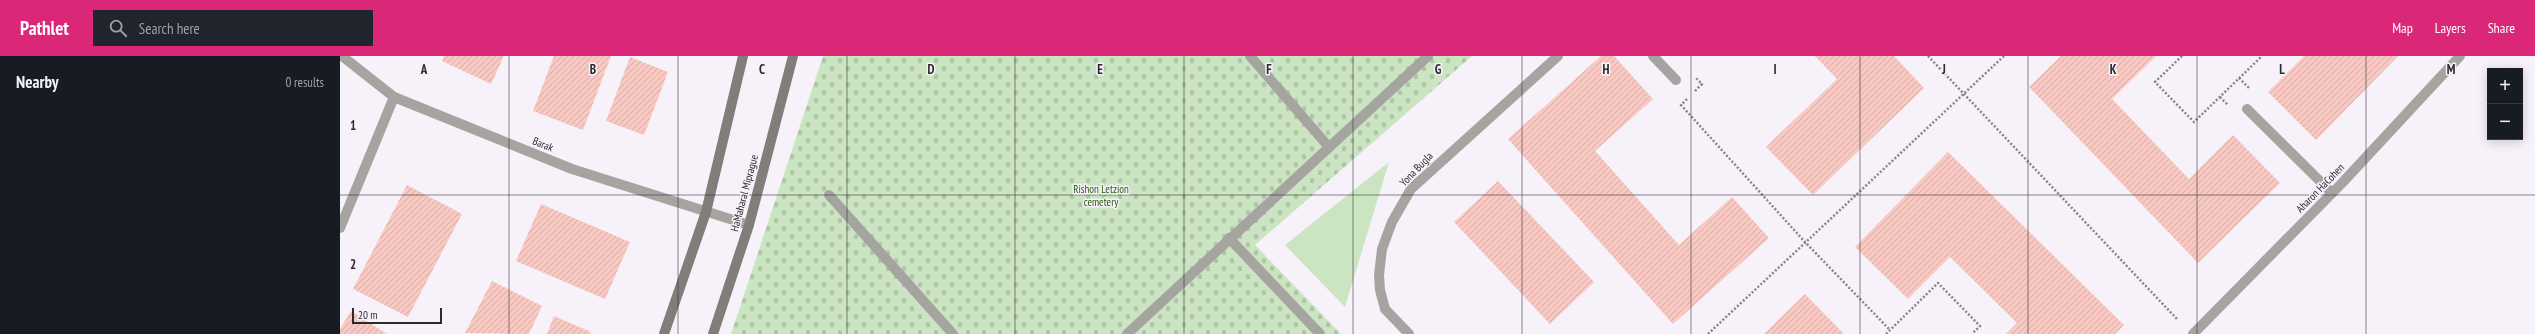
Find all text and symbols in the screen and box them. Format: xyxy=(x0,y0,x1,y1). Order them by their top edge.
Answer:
search box xyxy=(93,10,373,46)
text: Pathlet xyxy=(20,16,69,40)
icon: search xyxy=(107,17,129,39)
text: Search here xyxy=(139,19,200,38)
text: Map xyxy=(2392,19,2413,37)
text: Layers xyxy=(2435,19,2466,37)
text: Share xyxy=(2488,19,2515,37)
text: A xyxy=(420,61,428,78)
text: B xyxy=(590,61,596,78)
text: C xyxy=(759,61,765,78)
text: D xyxy=(928,61,935,78)
text: E xyxy=(1097,61,1103,78)
text: F xyxy=(1266,61,1272,78)
text: G xyxy=(1435,61,1442,78)
text: H xyxy=(1603,61,1610,78)
text: I xyxy=(1773,61,1777,78)
text: J xyxy=(1941,61,1946,78)
text: K xyxy=(2110,61,2117,78)
text: L xyxy=(2279,61,2285,78)
text: M xyxy=(2447,61,2456,78)
map controls xyxy=(2487,68,2523,140)
button: + xyxy=(2487,68,2523,104)
text: Nearby xyxy=(16,71,59,93)
text: 0 results xyxy=(285,74,324,91)
button: − xyxy=(2487,104,2523,140)
text: 1 xyxy=(350,117,356,134)
street label: Barak xyxy=(531,134,556,155)
street label: Yona Bugla xyxy=(1396,149,1436,189)
street label: HaMaharal Miprague xyxy=(727,153,761,233)
street label: Aharon HaCohen xyxy=(2293,160,2347,216)
park label: Rishon Letzion cemetery xyxy=(1073,182,1129,209)
text: 2 xyxy=(350,256,356,273)
scale bar xyxy=(352,306,442,325)
text: 20 m xyxy=(358,308,377,322)

